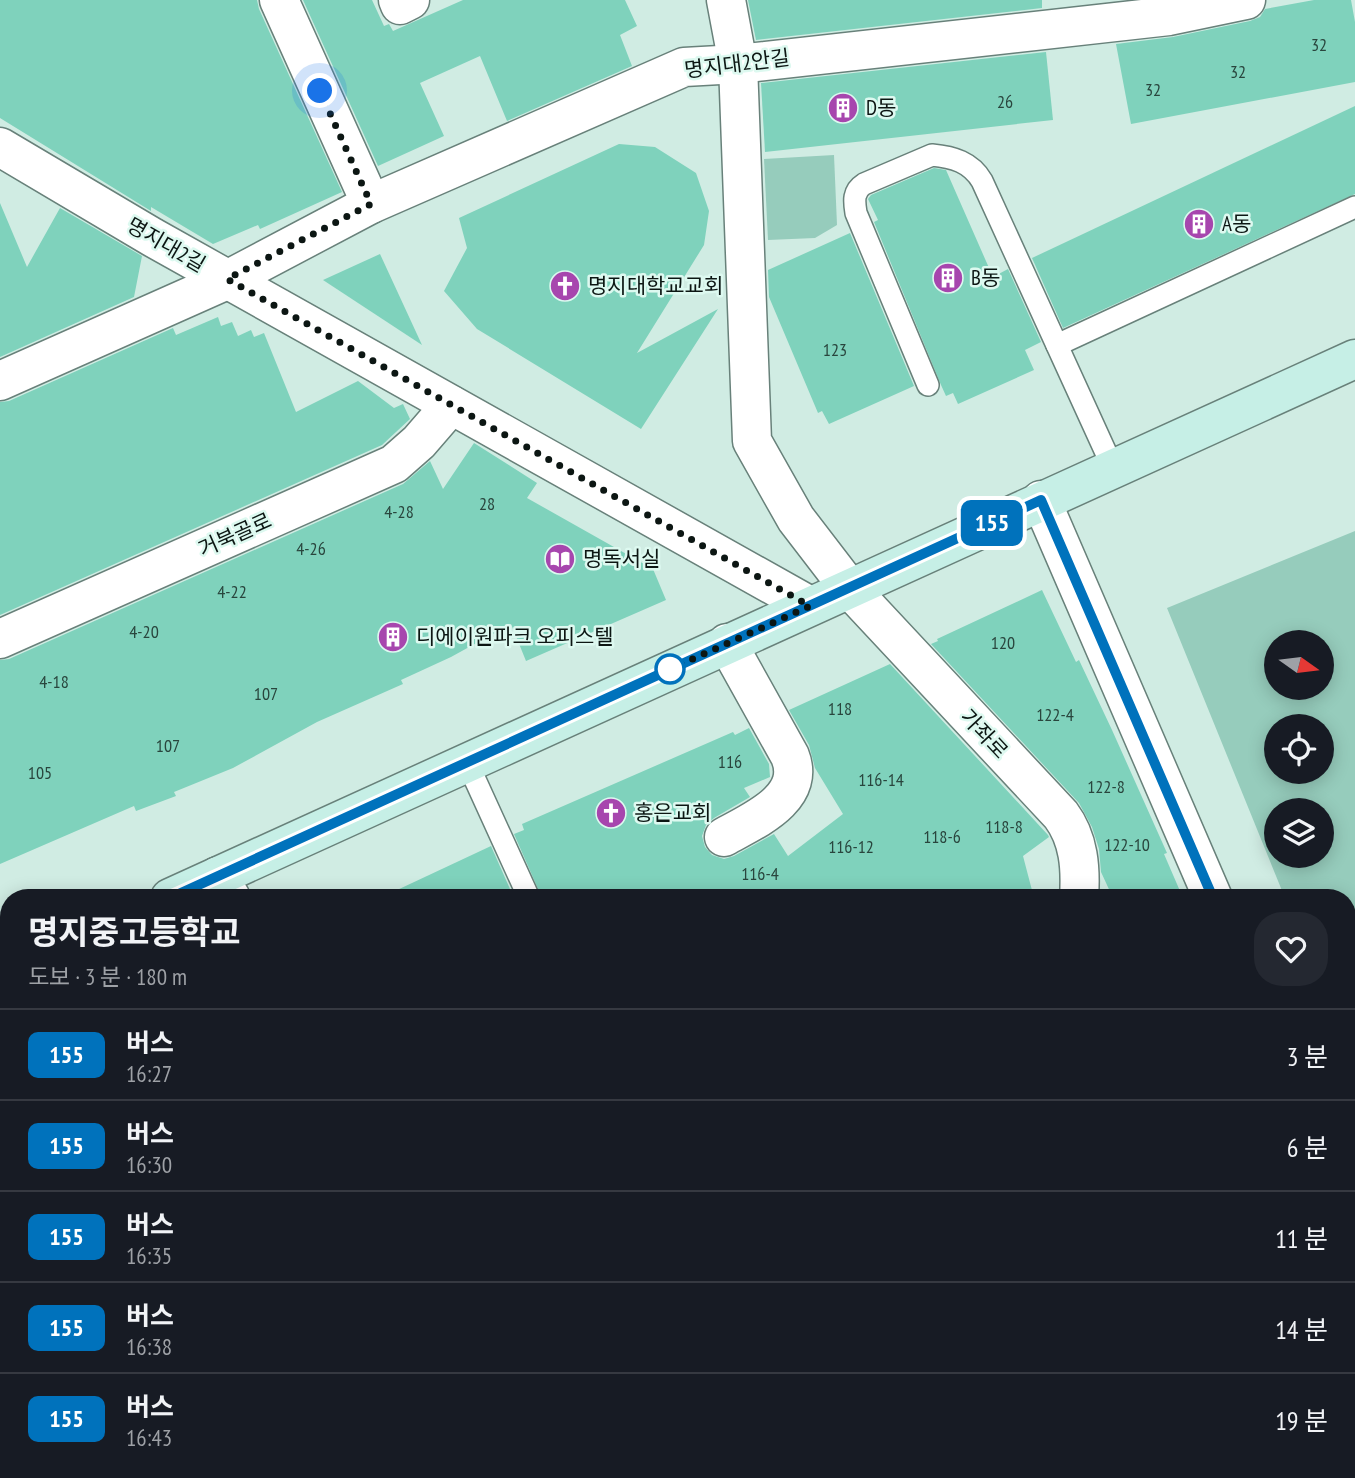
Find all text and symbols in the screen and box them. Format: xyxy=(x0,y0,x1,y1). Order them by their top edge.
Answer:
house number: 32 xyxy=(1311,33,1327,56)
street label: 명지대2안길 xyxy=(683,44,791,83)
house number: 32 xyxy=(1230,60,1246,83)
your location xyxy=(302,73,337,108)
house number: 32 xyxy=(1145,78,1161,101)
house number: 26 xyxy=(997,90,1013,113)
building icon: D동 xyxy=(826,91,860,125)
place label: D동 xyxy=(866,94,896,121)
building icon: A동 xyxy=(1182,207,1216,241)
place label: A동 xyxy=(1222,210,1251,237)
street label: 명지대2길 xyxy=(122,211,211,278)
building icon: B동 xyxy=(931,261,965,295)
place label: B동 xyxy=(971,264,1000,291)
church icon: 명지대학교교회 xyxy=(548,269,582,303)
place label: 명지대학교교회 xyxy=(588,272,723,299)
house number: 123 xyxy=(823,338,847,361)
house number: 28 xyxy=(479,492,495,515)
house number: 4-28 xyxy=(384,500,414,523)
line badge: 155 xyxy=(952,500,1032,546)
street label: 거북골로 xyxy=(194,506,276,563)
text: 155 xyxy=(975,507,1009,538)
house number: 4-26 xyxy=(296,537,326,560)
library icon: 명독서실 xyxy=(543,542,577,576)
place label: 명독서실 xyxy=(583,545,660,572)
house number: 4-22 xyxy=(217,580,247,603)
house number: 4-20 xyxy=(129,620,159,643)
building icon: 디에이원파크 오피스텔 xyxy=(376,620,410,654)
place label: 디에이원파크 오피스텔 xyxy=(416,623,614,650)
north arrow xyxy=(1264,630,1334,700)
map controls xyxy=(1264,630,1334,868)
house number: 120 xyxy=(991,631,1015,654)
unlabelled marker xyxy=(655,654,685,684)
house number: 4-18 xyxy=(39,670,69,693)
house number: 107 xyxy=(254,682,278,705)
house number: 118 xyxy=(828,697,852,720)
street label: 가좌로 xyxy=(955,703,1014,764)
house number: 122-4 xyxy=(1036,703,1074,726)
button: locate xyxy=(1264,714,1334,784)
house number: 107 xyxy=(156,734,180,757)
house number: 116 xyxy=(718,750,742,773)
house number: 105 xyxy=(28,761,52,784)
house number: 116-14 xyxy=(858,768,904,791)
house number: 122-8 xyxy=(1087,775,1125,798)
church icon: 홍은교회 xyxy=(594,796,628,830)
button: layers xyxy=(1264,798,1334,868)
place label: 홍은교회 xyxy=(634,799,711,826)
house number: 118-8 xyxy=(985,815,1023,838)
house number: 118-6 xyxy=(923,825,961,848)
house number: 122-10 xyxy=(1104,833,1150,856)
house number: 116-12 xyxy=(828,835,874,858)
house number: 116-4 xyxy=(741,862,779,885)
text: 명지중고등학교 xyxy=(28,910,241,953)
button: heart xyxy=(1254,912,1328,986)
text: 도보 · 3 분 · 180 m xyxy=(28,962,187,991)
text: 버스 xyxy=(126,1026,174,1059)
text: 155 xyxy=(49,1039,84,1070)
text: 3 분 xyxy=(1287,1040,1328,1073)
text: 16:27 xyxy=(126,1059,172,1088)
text: 버스 xyxy=(126,1117,174,1150)
text: 155 xyxy=(49,1130,84,1161)
text: 6 분 xyxy=(1287,1131,1328,1164)
text: 16:30 xyxy=(126,1150,172,1179)
text: 버스 xyxy=(126,1208,174,1241)
text: 155 xyxy=(49,1221,84,1252)
text: 11 분 xyxy=(1275,1222,1328,1255)
text: 16:35 xyxy=(126,1241,172,1270)
text: 버스 xyxy=(126,1299,174,1332)
text: 155 xyxy=(49,1312,84,1343)
text: 14 분 xyxy=(1275,1313,1328,1346)
text: 16:38 xyxy=(126,1332,172,1361)
text: 버스 xyxy=(126,1390,174,1423)
text: 155 xyxy=(49,1403,84,1434)
text: 19 분 xyxy=(1275,1404,1328,1437)
text: 16:43 xyxy=(126,1423,172,1452)

